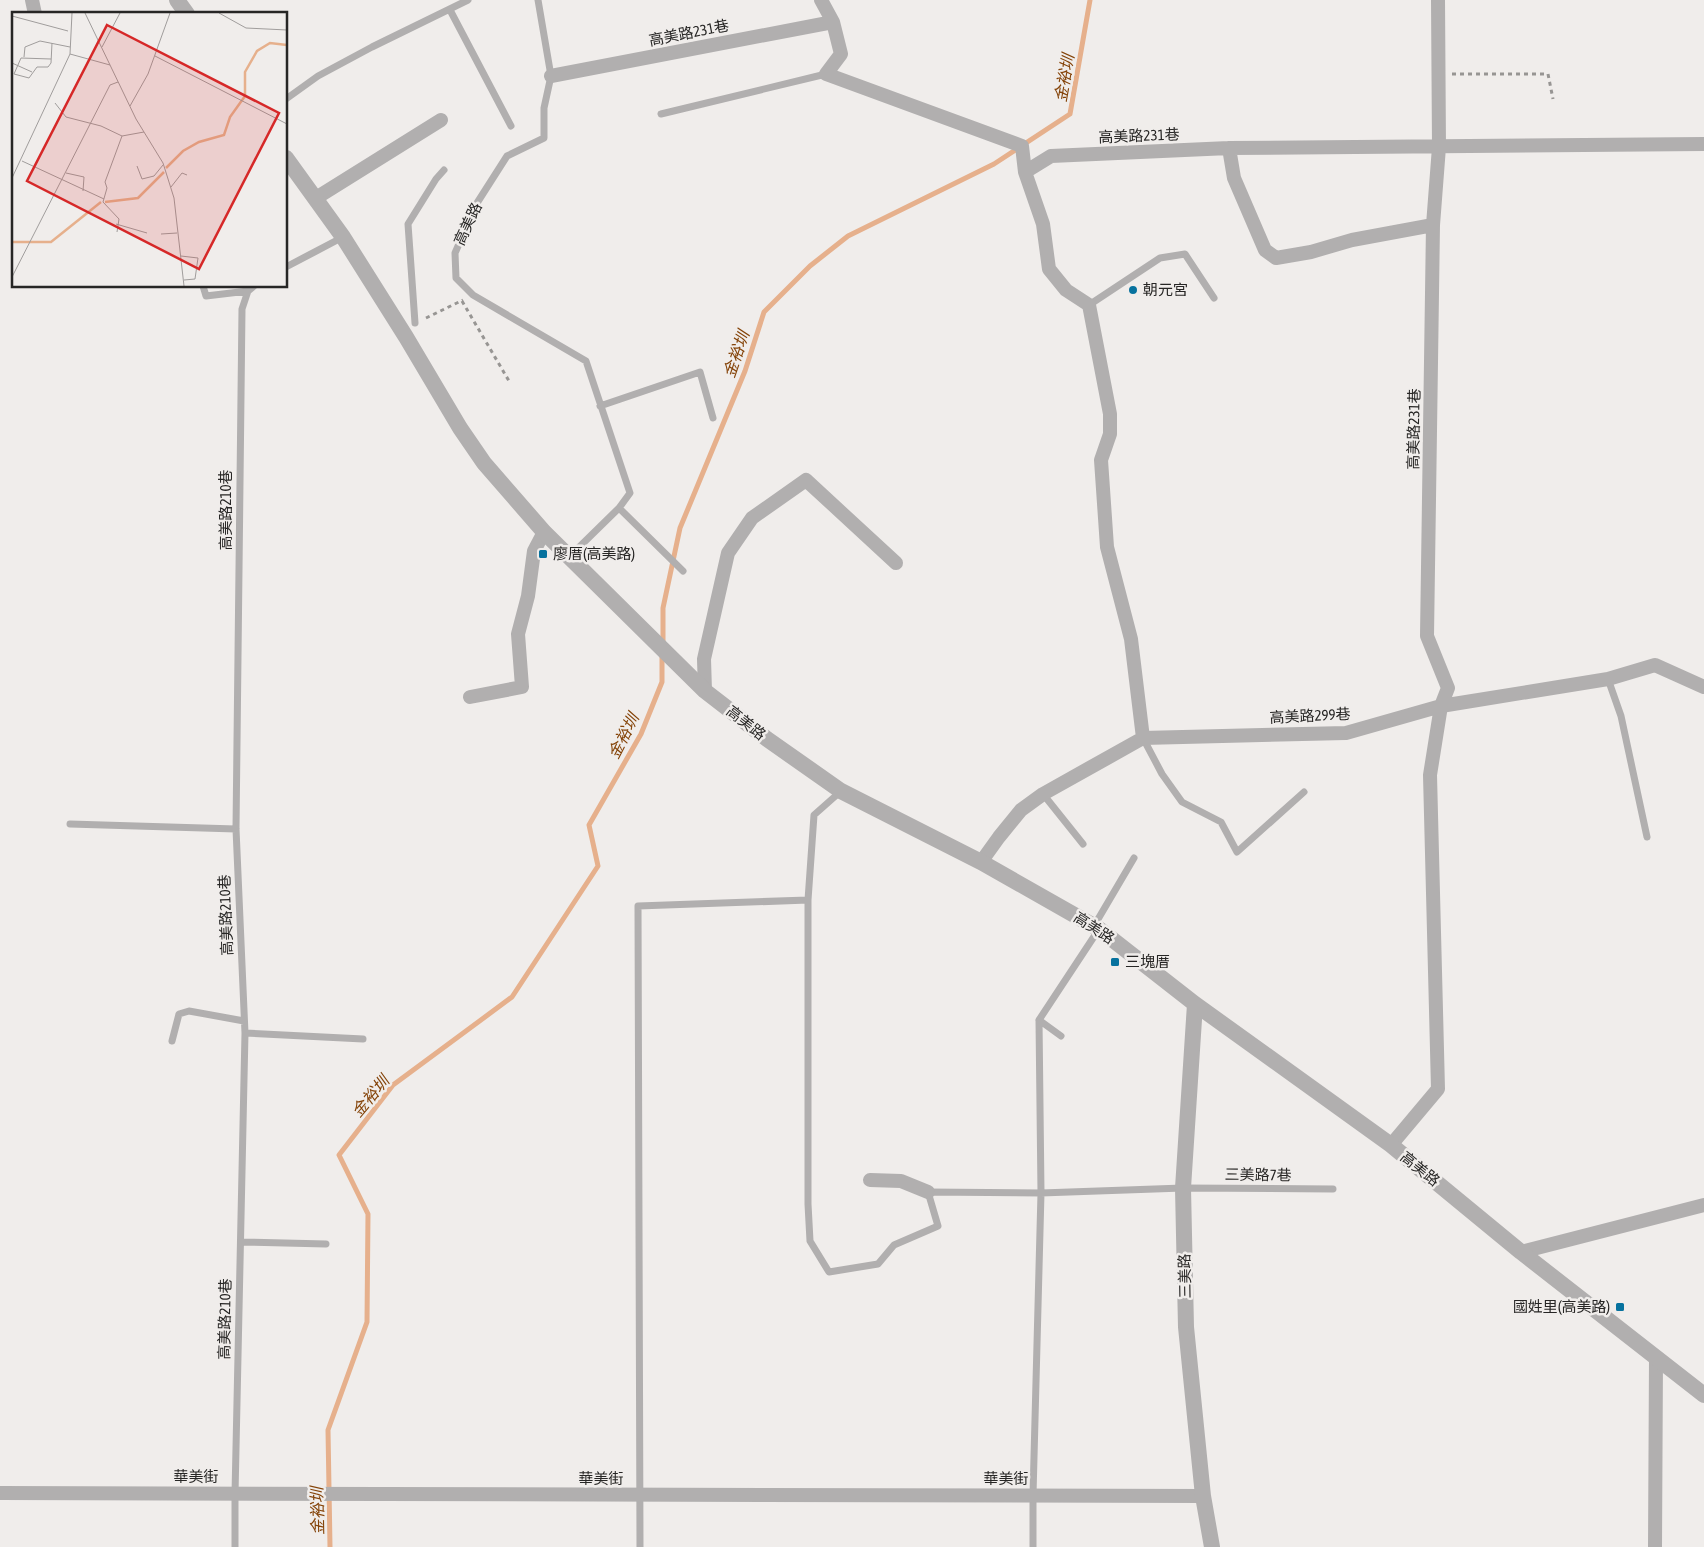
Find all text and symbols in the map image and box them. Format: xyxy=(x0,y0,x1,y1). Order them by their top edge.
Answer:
inset map xyxy=(12,12,288,288)
street label: 高美路231巷 xyxy=(647,16,730,49)
water label: 金裕圳 xyxy=(1051,51,1077,103)
street label: 高美路231巷 xyxy=(1098,126,1180,145)
street label: 高美路 xyxy=(450,200,485,248)
place label: 朝元宮 xyxy=(1143,281,1188,298)
marker: 朝元宮 xyxy=(1127,284,1139,296)
water label: 金裕圳 xyxy=(720,326,753,380)
street label: 高美路231巷 xyxy=(1404,388,1423,470)
street label: 高美路210巷 xyxy=(217,469,234,551)
place label: 廖厝(高美路) xyxy=(553,545,635,562)
marker: 廖厝(高美路) xyxy=(537,548,549,560)
street label: 高美路 xyxy=(723,702,769,743)
street label: 高美路299巷 xyxy=(1269,705,1351,726)
water label: 金裕圳 xyxy=(604,709,643,761)
street label: 高美路210巷 xyxy=(216,874,235,956)
street label: 高美路 xyxy=(1071,908,1118,947)
place label: 三塊厝 xyxy=(1125,953,1170,970)
marker: 三塊厝 xyxy=(1109,956,1121,968)
water label: 金裕圳 xyxy=(348,1070,394,1120)
street label: 高美路 xyxy=(1397,1148,1443,1189)
street label: 三美路7巷 xyxy=(1224,1165,1292,1184)
street label: 三美路 xyxy=(1176,1253,1193,1299)
street label: 高美路210巷 xyxy=(215,1278,234,1360)
place label: 國姓里(高美路) xyxy=(1513,1298,1610,1315)
marker: 國姓里(高美路) xyxy=(1614,1301,1626,1313)
street label: 華美街 xyxy=(173,1468,219,1485)
street label: 華美街 xyxy=(578,1470,624,1487)
street label: 華美街 xyxy=(983,1470,1029,1487)
water label: 金裕圳 xyxy=(308,1485,326,1535)

